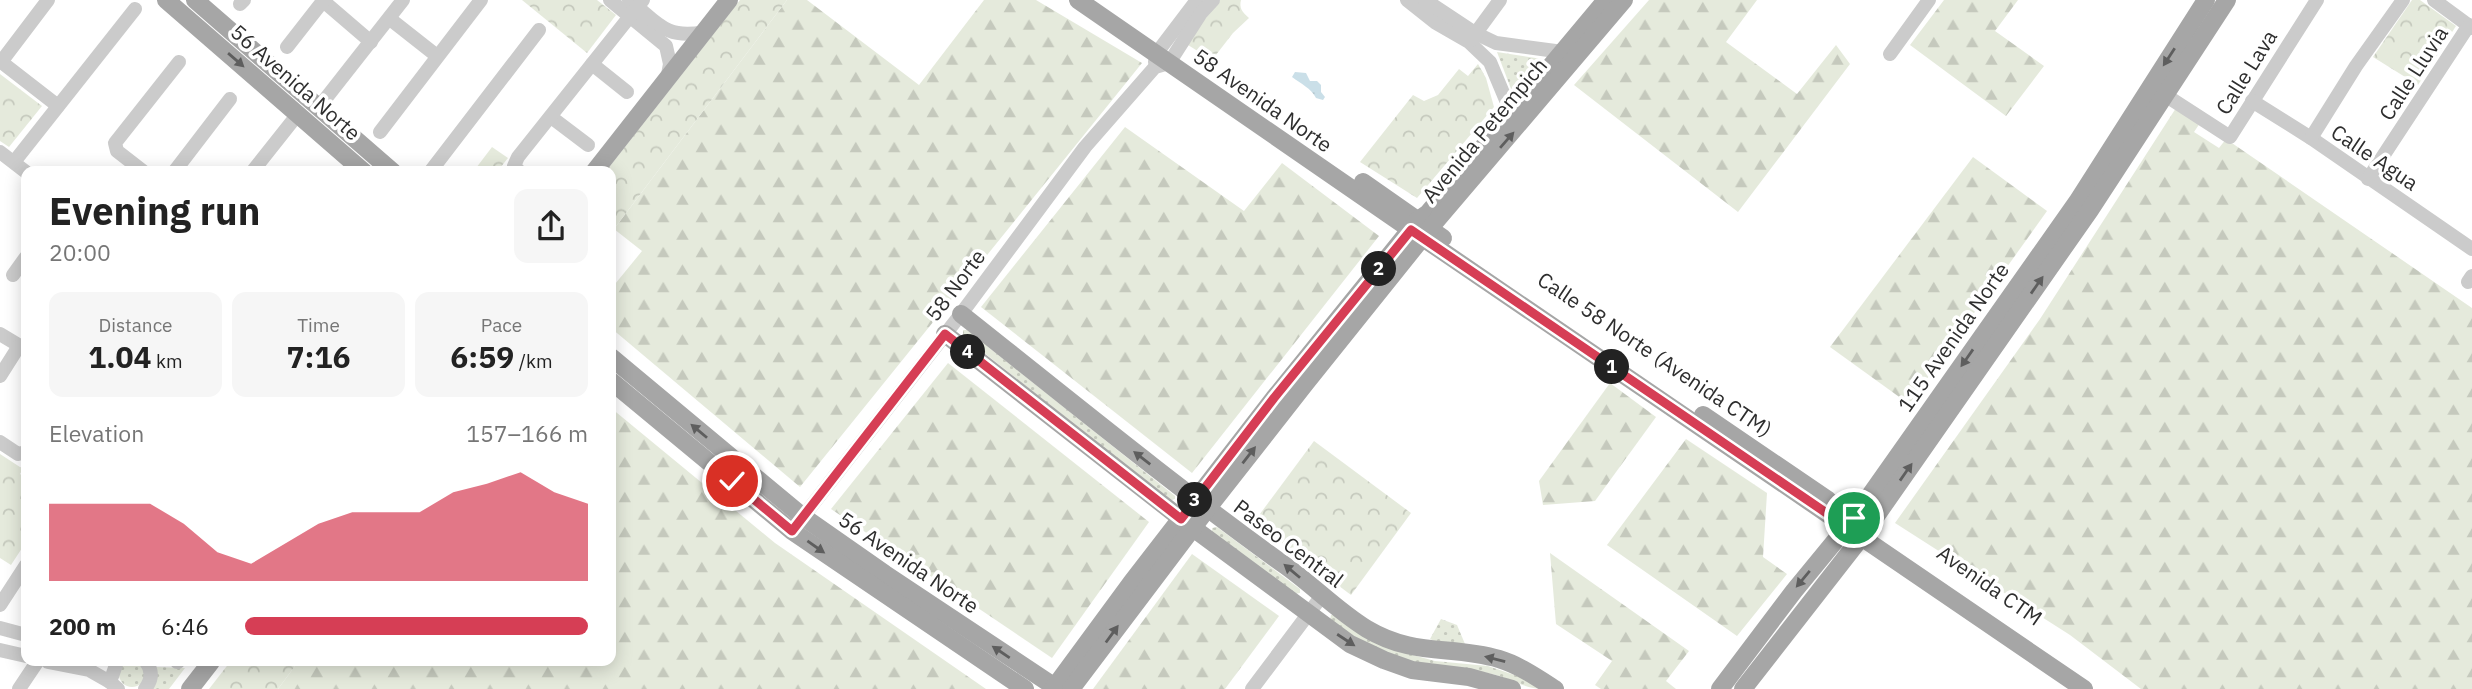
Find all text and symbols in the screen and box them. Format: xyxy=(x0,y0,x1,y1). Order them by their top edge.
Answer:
street label: 56 Avenida Norte xyxy=(225,18,367,146)
street label: Calle Lluvia xyxy=(2372,20,2454,126)
street label: Calle Lava xyxy=(2209,24,2283,120)
street label: 58 Avenida Norte xyxy=(1188,42,1338,158)
one-way arrow xyxy=(2163,48,2176,67)
one-way arrow xyxy=(228,52,245,67)
street label: Avenida Petempich xyxy=(1415,52,1553,208)
street label: Calle Agua xyxy=(2326,118,2424,196)
one-way arrow xyxy=(1499,131,1514,149)
text: Evening run xyxy=(49,186,260,235)
button: share xyxy=(514,189,588,263)
text: 20:00 xyxy=(49,237,111,267)
street label: 58 Norte xyxy=(919,243,991,327)
pin: 2 xyxy=(1362,252,1396,286)
text: 2 xyxy=(1373,256,1384,280)
street label: 115 Avenida Norte xyxy=(1891,257,2015,417)
street label: Calle 58 Norte (Avenida CTM) xyxy=(1532,265,1778,443)
one-way arrow xyxy=(2030,276,2043,295)
text: Distance xyxy=(98,313,173,337)
text: Time xyxy=(297,313,340,337)
text: Pace xyxy=(481,313,522,337)
pin: 4 xyxy=(950,334,986,370)
text: 1.04 xyxy=(88,337,152,376)
text: 7:16 xyxy=(287,337,350,376)
text: 6:59 xyxy=(450,337,514,376)
text: 4 xyxy=(962,339,973,363)
text: km xyxy=(152,349,183,373)
text: /km xyxy=(514,349,553,373)
one-way arrow xyxy=(1960,349,1974,367)
pin: 1 xyxy=(1594,350,1630,384)
text: 1 xyxy=(1606,354,1617,378)
text: Elevation xyxy=(49,418,144,448)
text: 157–166 m xyxy=(466,418,588,448)
one-way arrow xyxy=(691,424,708,439)
one-way arrow xyxy=(1241,447,1256,465)
pin xyxy=(702,451,762,511)
one-way arrow xyxy=(1133,451,1151,465)
icon: check xyxy=(713,462,751,500)
one-way arrow xyxy=(1899,463,1913,481)
pin: 3 xyxy=(1178,482,1212,518)
text: 3 xyxy=(1189,487,1200,511)
pin xyxy=(1824,488,1884,548)
street label: Paseo Central xyxy=(1228,493,1350,594)
icon: arrive xyxy=(1835,499,1873,537)
street label: 56 Avenida Norte xyxy=(833,505,985,619)
street label: Avenida CTM xyxy=(1932,538,2048,632)
one-way arrow xyxy=(807,540,825,554)
one-way arrow xyxy=(1283,564,1300,579)
one-way arrow xyxy=(1796,571,1811,588)
text: 200 m xyxy=(49,611,116,641)
text: 6:46 xyxy=(161,611,209,641)
one-way arrow xyxy=(1105,625,1119,643)
one-way arrow xyxy=(1337,634,1356,647)
one-way arrow xyxy=(992,645,1011,658)
one-way arrow xyxy=(1483,653,1505,664)

